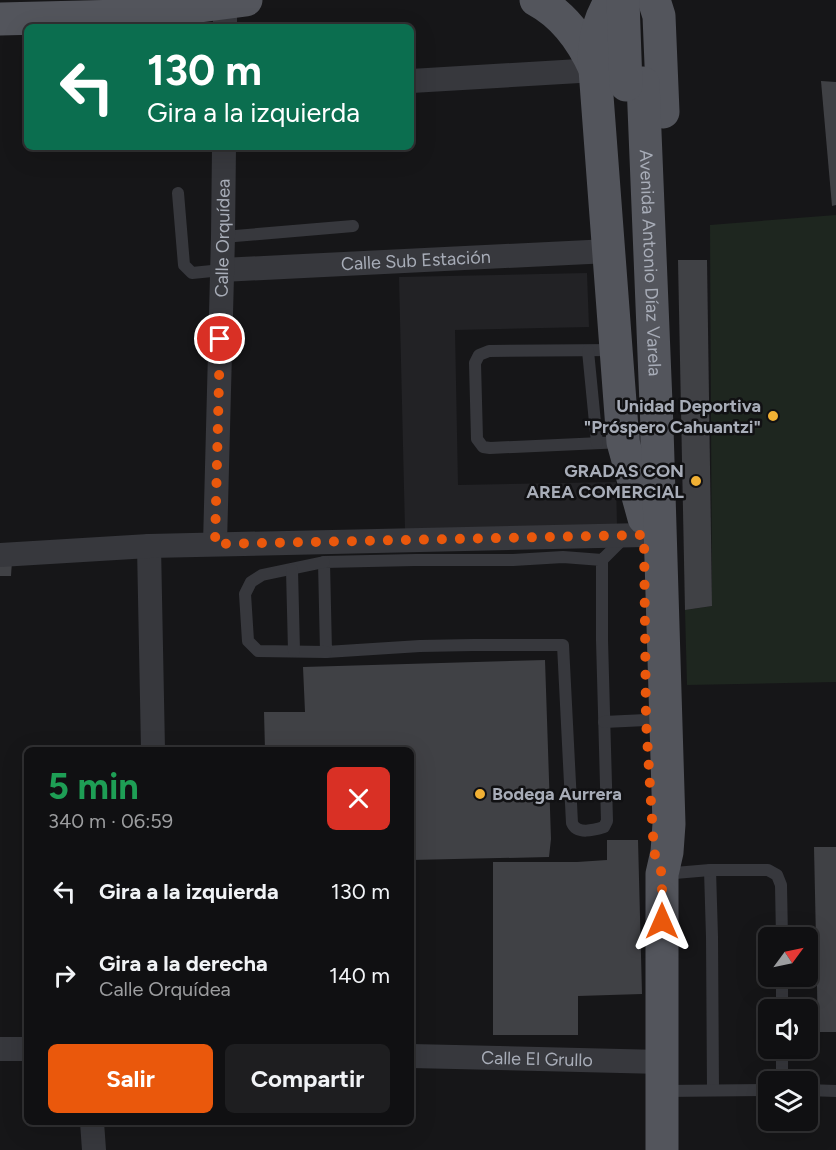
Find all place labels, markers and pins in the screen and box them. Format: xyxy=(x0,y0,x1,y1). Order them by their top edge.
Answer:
pin xyxy=(194,313,245,364)
place label: Unidad Deportiva "Próspero Cahuantzi" xyxy=(584,395,761,438)
marker: Unidad Deportiva "Próspero Cahuantzi" xyxy=(766,409,780,423)
place label: GRADAS CON AREA COMERCIAL xyxy=(526,460,684,503)
marker: GRADAS CON AREA COMERCIAL xyxy=(689,474,703,488)
place label: Bodega Aurrera xyxy=(492,783,622,805)
marker: Bodega Aurrera xyxy=(473,787,487,801)

